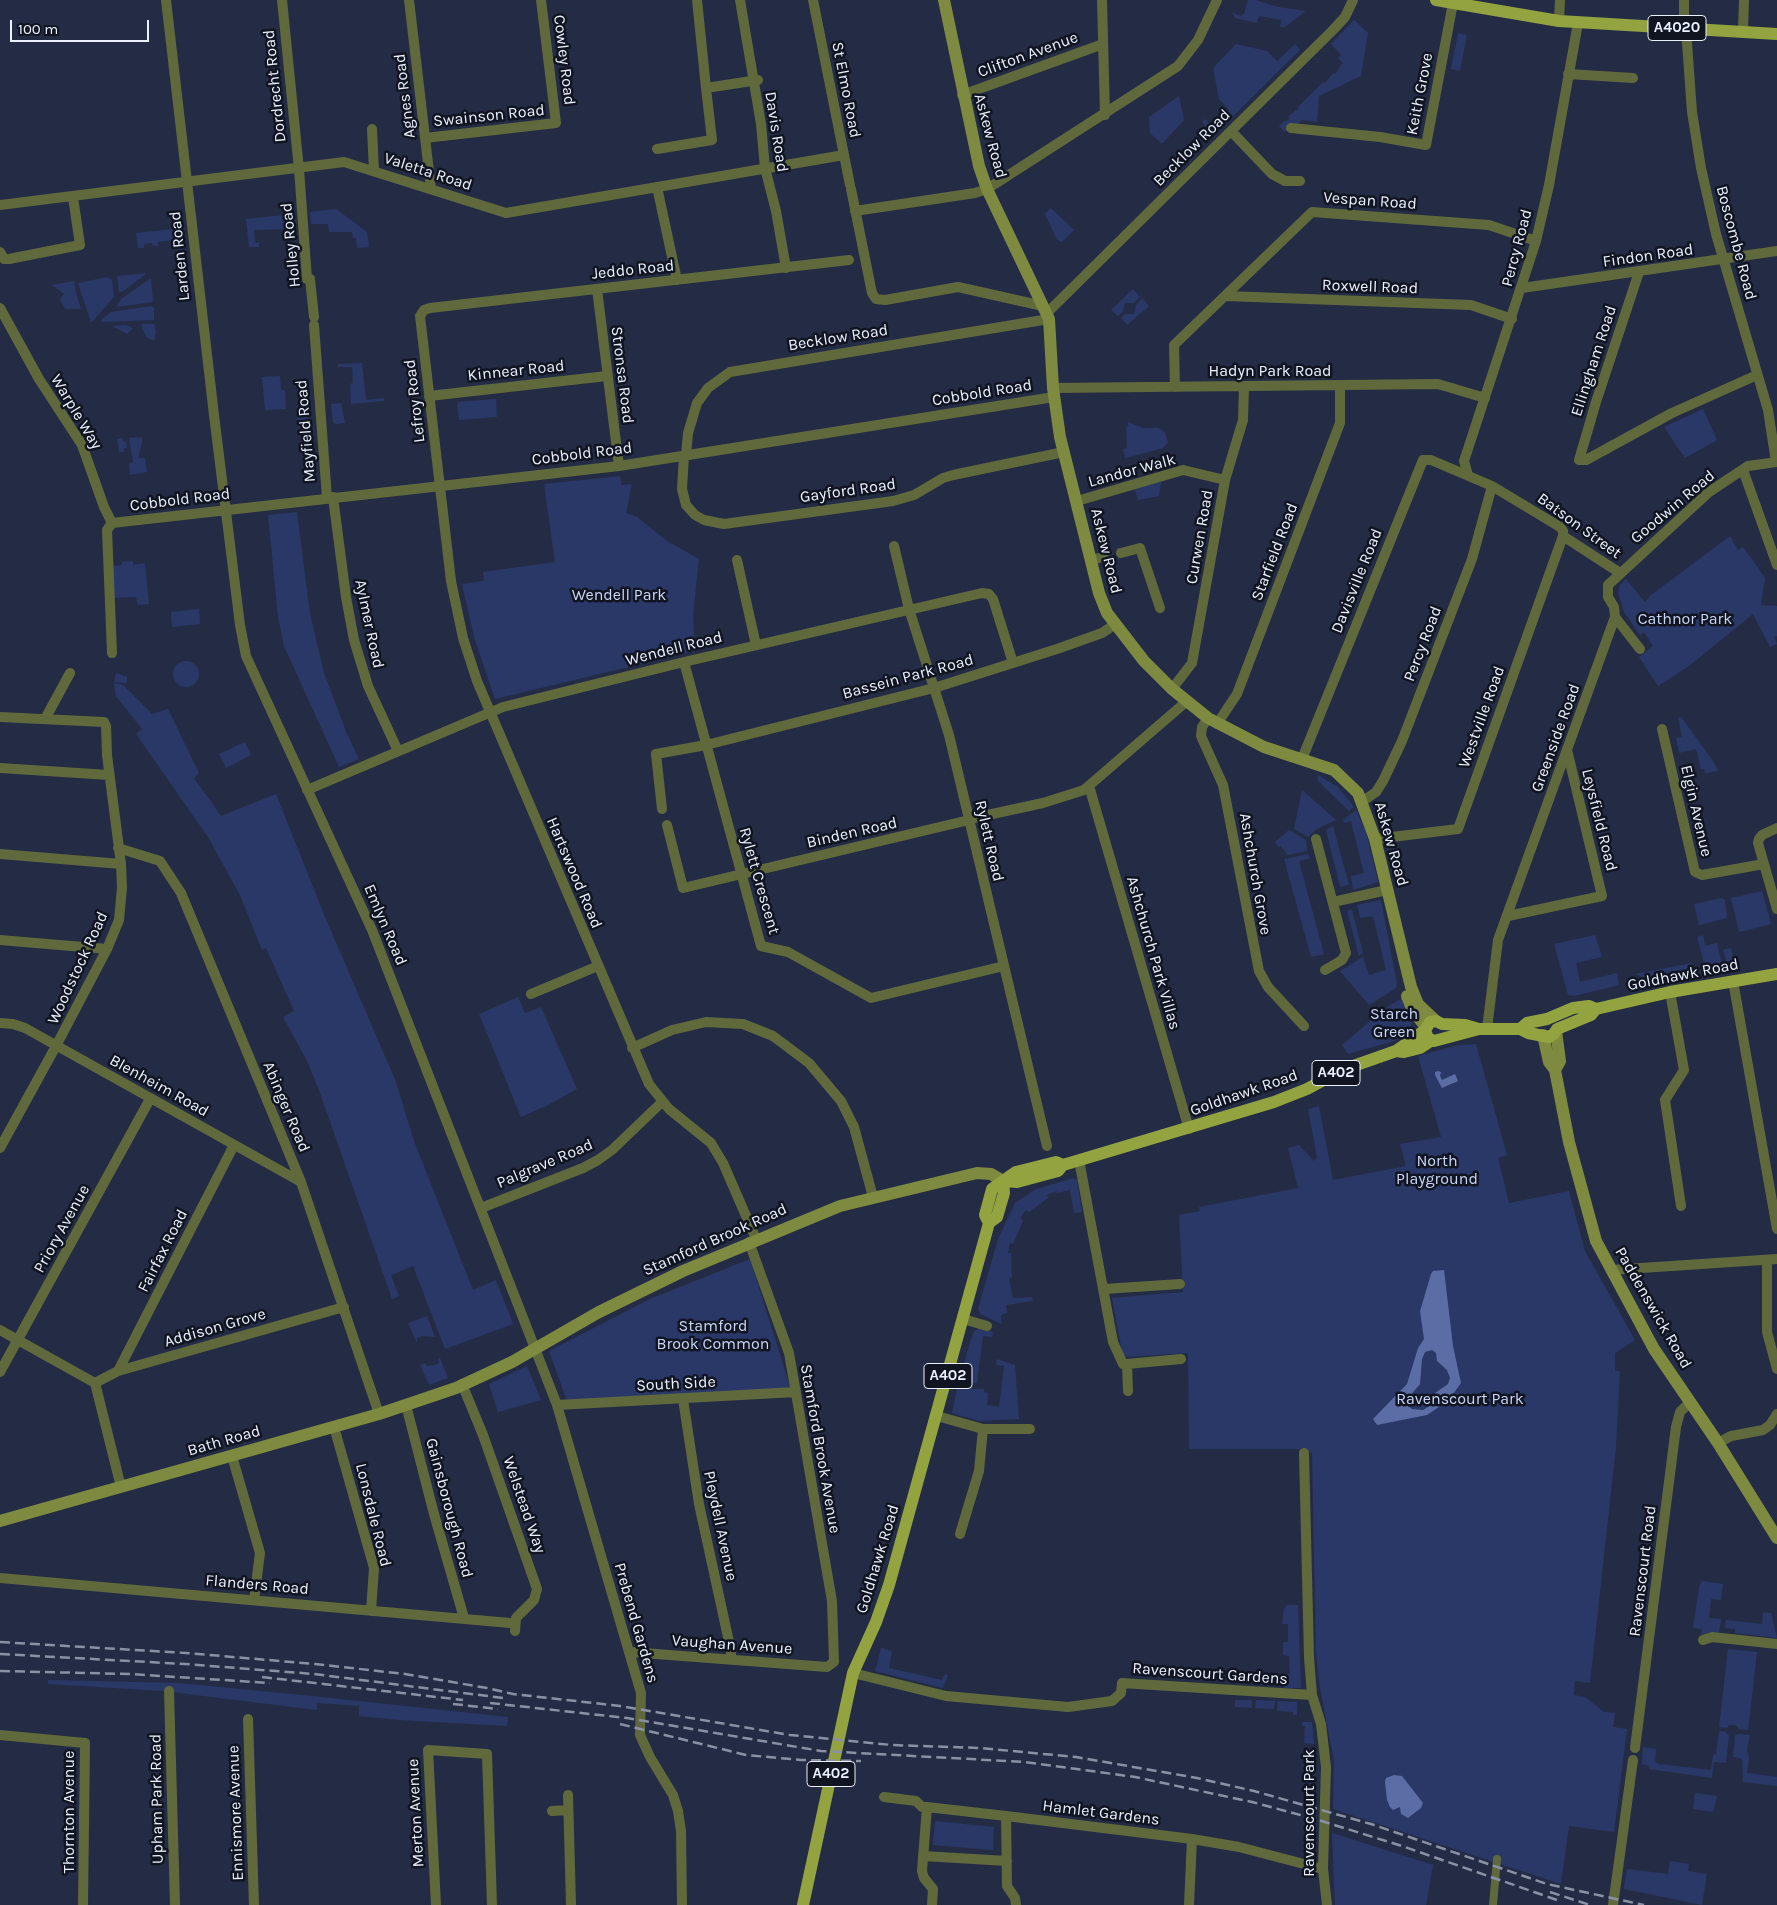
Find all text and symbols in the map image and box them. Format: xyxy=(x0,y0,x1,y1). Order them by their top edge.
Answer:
scale bar xyxy=(12,10,151,42)
street label: Cowley Road xyxy=(549,14,579,106)
road number: A4020 xyxy=(1648,15,1706,40)
text: 100 m xyxy=(18,20,58,38)
street label: Clifton Avenue xyxy=(975,28,1081,82)
street label: Dordrecht Road xyxy=(260,29,290,143)
street label: St Elmo Road xyxy=(827,40,865,140)
street label: Keith Grove xyxy=(1403,51,1437,137)
street label: Agnes Road xyxy=(390,53,420,139)
street label: Davis Road xyxy=(760,90,792,174)
street label: Askew Road xyxy=(969,91,1011,181)
street label: Swainson Road xyxy=(432,101,546,131)
street label: Becklow Road xyxy=(1150,106,1234,190)
street label: Valetta Road xyxy=(382,149,474,195)
street label: Boscombe Road xyxy=(1712,184,1760,302)
street label: Vespan Road xyxy=(1323,188,1417,214)
street label: Holley Road xyxy=(277,202,305,288)
street label: Percy Road xyxy=(1497,207,1537,289)
street label: Larden Road xyxy=(166,210,194,302)
street label: Findon Road xyxy=(1601,240,1695,272)
street label: Jeddo Road xyxy=(591,256,675,284)
street label: Roxwell Road xyxy=(1322,276,1418,298)
street label: Ellingham Road xyxy=(1567,303,1621,419)
street label: Becklow Road xyxy=(787,321,889,355)
street label: Stronsa Road xyxy=(607,325,637,425)
street label: Kinnear Road xyxy=(467,356,565,386)
street label: Lefroy Road xyxy=(400,358,430,444)
street label: Hadyn Park Road xyxy=(1209,361,1331,381)
street label: Warple Way xyxy=(46,371,106,453)
street label: Cobbold Road xyxy=(931,376,1033,410)
street label: Mayfield Road xyxy=(292,379,320,483)
street label: Cobbold Road xyxy=(531,438,633,470)
street label: Landor Walk xyxy=(1086,450,1178,492)
street label: Goodwin Road xyxy=(1627,466,1719,548)
street label: Gayford Road xyxy=(799,475,897,507)
street label: Cobbold Road xyxy=(129,484,231,516)
street label: Curwen Road xyxy=(1182,488,1218,586)
street label: Batson Street xyxy=(1533,489,1625,563)
street label: Starfield Road xyxy=(1248,500,1302,604)
street label: Askew Road xyxy=(1086,506,1126,596)
street label: Davisville Road xyxy=(1327,526,1387,636)
street label: Aylmer Road xyxy=(350,578,388,670)
park label: Wendell Park xyxy=(572,585,666,605)
street label: Percy Road xyxy=(1400,604,1446,684)
park label: Cathnor Park xyxy=(1638,609,1732,629)
street label: Wendell Road xyxy=(624,628,724,670)
street label: Bassein Park Road xyxy=(840,650,976,704)
street label: Westville Road xyxy=(1455,663,1509,771)
street label: Greenside Road xyxy=(1528,681,1584,795)
street label: Elgin Avenue xyxy=(1676,763,1716,859)
street label: Leysfield Road xyxy=(1577,767,1621,873)
street label: Rylett Road xyxy=(970,799,1008,883)
street label: Askew Road xyxy=(1370,800,1412,888)
street label: Ashchurch Grove xyxy=(1235,812,1275,936)
street label: Binden Road xyxy=(805,813,899,853)
street label: Hartswood Road xyxy=(542,815,606,931)
street label: Rylett Crescent xyxy=(735,825,783,937)
street label: Ashchurch Park Villas xyxy=(1122,874,1184,1032)
street label: Emlyn Road xyxy=(359,882,411,968)
street label: Woodstock Road xyxy=(44,909,112,1027)
street label: Goldhawk Road xyxy=(1626,955,1740,995)
park label: Starch Green xyxy=(1370,1004,1418,1042)
street label: Blenheim Road xyxy=(106,1051,212,1121)
street label: Abinger Road xyxy=(258,1059,314,1155)
road number: A402 xyxy=(1312,1060,1360,1086)
street label: Goldhawk Road xyxy=(1188,1066,1300,1120)
street label: Palgrave Road xyxy=(494,1135,596,1193)
park label: North Playground xyxy=(1396,1151,1478,1189)
street label: Priory Avenue xyxy=(30,1182,94,1276)
street label: Stamford Brook Road xyxy=(640,1200,790,1280)
street label: Fairfax Road xyxy=(134,1206,192,1296)
street label: Paddenswick Road xyxy=(1610,1244,1696,1372)
street label: Addison Grove xyxy=(162,1304,268,1352)
park label: Stamford Brook Common xyxy=(657,1316,769,1354)
street label: Stamford Brook Avenue xyxy=(796,1363,844,1535)
road number: A402 xyxy=(924,1364,972,1388)
street label: South Side xyxy=(636,1372,716,1396)
park label: Ravenscourt Park xyxy=(1396,1389,1524,1409)
street label: Bath Road xyxy=(185,1421,263,1461)
street label: Gainsborough Road xyxy=(421,1436,477,1580)
street label: Welstead Way xyxy=(498,1454,550,1556)
street label: Lonsdale Road xyxy=(351,1461,395,1569)
street label: Pleydell Avenue xyxy=(699,1469,741,1583)
street label: Goldhawk Road xyxy=(852,1502,904,1616)
street label: Ravenscourt Road xyxy=(1625,1504,1661,1638)
street label: Prebend Gardens xyxy=(610,1561,662,1685)
street label: Flanders Road xyxy=(204,1571,310,1599)
street label: Vaughan Avenue xyxy=(671,1631,793,1659)
street label: Ravenscourt Gardens xyxy=(1132,1659,1288,1689)
street label: Upham Park Road xyxy=(146,1734,168,1864)
street label: Ennismore Avenue xyxy=(224,1745,248,1881)
street label: Ravenscourt Park xyxy=(1299,1749,1319,1877)
street label: Thornton Avenue xyxy=(59,1751,79,1873)
street label: Merton Avenue xyxy=(404,1758,428,1868)
road number: A402 xyxy=(807,1762,855,1786)
street label: Hamlet Gardens xyxy=(1041,1796,1161,1830)

